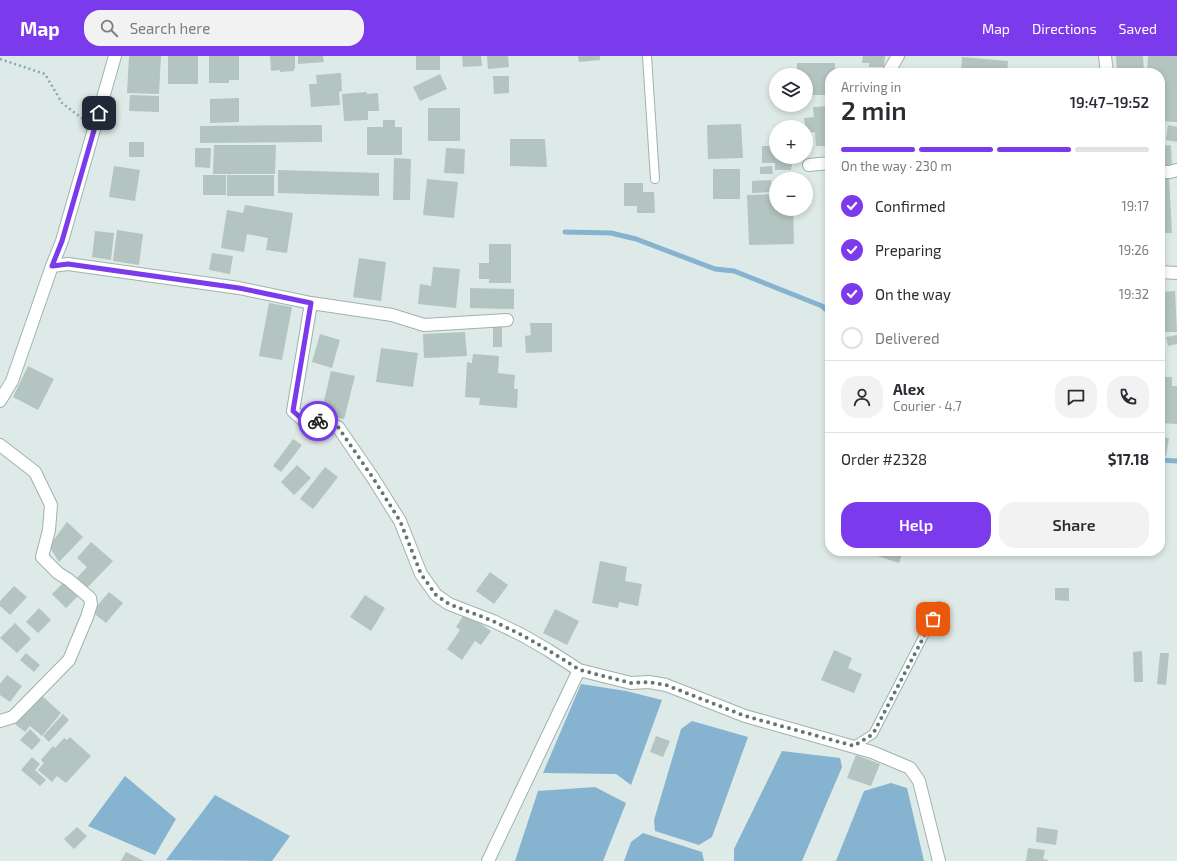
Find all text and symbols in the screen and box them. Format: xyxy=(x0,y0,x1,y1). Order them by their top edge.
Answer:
search box xyxy=(84,10,364,46)
text: Map xyxy=(20,17,60,40)
icon: search xyxy=(98,17,120,39)
text: Search here xyxy=(130,19,210,37)
text: Map xyxy=(982,20,1010,37)
text: Directions xyxy=(1032,20,1097,37)
text: Saved xyxy=(1119,20,1157,37)
map controls xyxy=(769,68,813,216)
button: layers xyxy=(769,68,813,112)
text: Arriving in xyxy=(841,79,901,95)
text: 19:47–19:52 xyxy=(1070,93,1149,111)
text: 2 min xyxy=(841,94,907,125)
pin xyxy=(82,96,116,130)
icon: home xyxy=(88,102,110,124)
button: + xyxy=(769,120,813,164)
text: On the way · 230 m xyxy=(841,158,952,174)
button: − xyxy=(769,172,813,216)
icon: check xyxy=(841,195,863,217)
text: Confirmed xyxy=(875,197,946,215)
text: 19:17 xyxy=(1121,198,1149,214)
icon: check xyxy=(841,239,863,261)
text: Preparing xyxy=(875,241,941,259)
text: 19:26 xyxy=(1119,242,1149,258)
icon: check xyxy=(841,283,863,305)
text: On the way xyxy=(875,285,951,303)
text: 19:32 xyxy=(1119,286,1149,302)
text: Delivered xyxy=(875,329,940,347)
button: person xyxy=(841,376,883,418)
button: chat xyxy=(1055,376,1097,418)
button: phone xyxy=(1107,376,1149,418)
text: Alex xyxy=(893,380,925,398)
text: Courier · 4.7 xyxy=(893,398,962,414)
courier xyxy=(298,401,338,441)
icon: bike xyxy=(307,410,329,432)
text: Order #2328 xyxy=(841,450,927,468)
text: $17.18 xyxy=(1108,450,1149,468)
button: Help xyxy=(841,502,991,548)
button: Share xyxy=(999,502,1149,548)
pin xyxy=(916,602,950,636)
icon: bag xyxy=(922,608,944,630)

